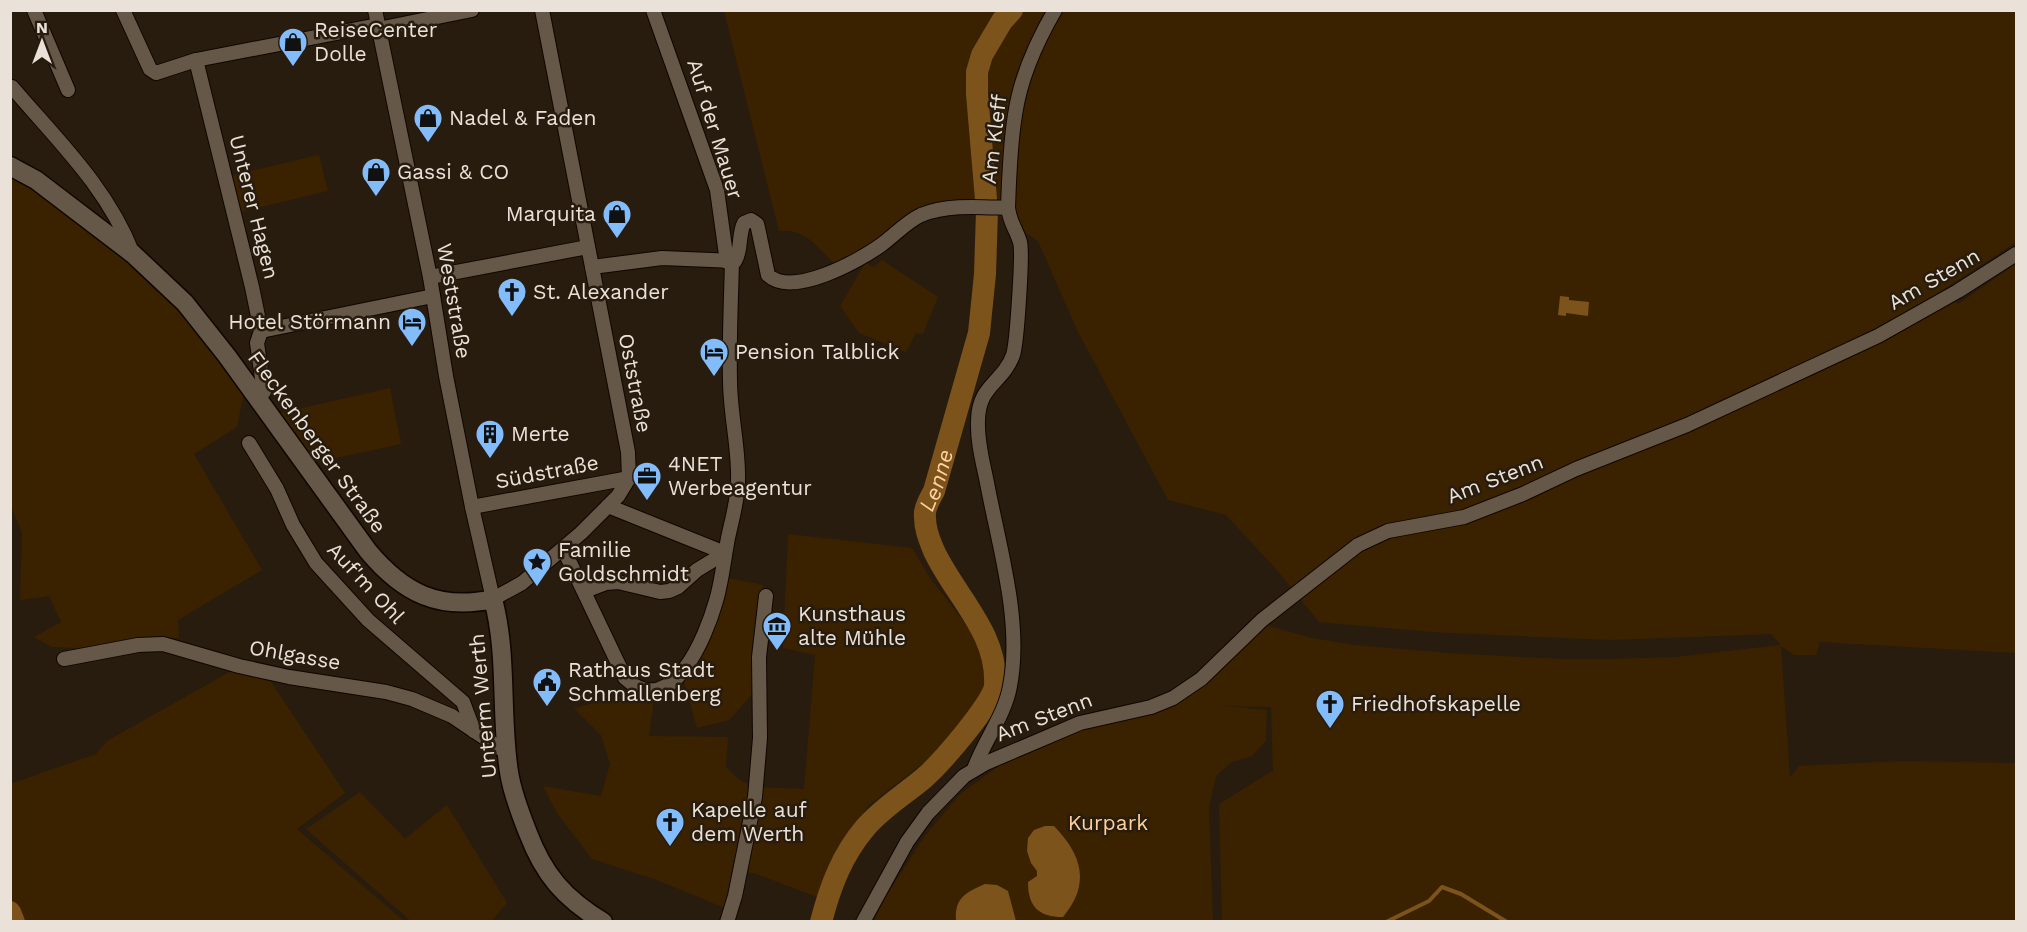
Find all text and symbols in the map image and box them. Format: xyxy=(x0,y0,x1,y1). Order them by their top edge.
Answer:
north arrow xyxy=(12,12,72,72)
place label: ReiseCenter Dolle xyxy=(314,17,438,66)
text: N xyxy=(36,18,48,37)
shop icon: ReiseCenter Dolle xyxy=(277,26,309,68)
street label: Auf der Mauer xyxy=(682,56,749,202)
street label: Am Kleff xyxy=(976,92,1011,185)
shop icon: Nadel & Faden xyxy=(412,102,444,144)
place label: Nadel & Faden xyxy=(449,105,596,130)
street label: Unterer Hagen xyxy=(225,132,284,282)
shop icon: Gassi & CO xyxy=(360,156,392,198)
place label: Gassi & CO xyxy=(397,159,509,184)
shop icon: Marquita xyxy=(601,198,633,240)
place label: Marquita xyxy=(506,201,596,226)
street label: Weststraße xyxy=(432,241,477,360)
street label: Am Stenn xyxy=(1884,242,1984,315)
church icon: St. Alexander xyxy=(496,276,528,318)
place label: St. Alexander xyxy=(533,279,669,304)
hotel icon: Hotel Störmann xyxy=(396,306,428,348)
place label: Hotel Störmann xyxy=(228,309,391,334)
street label: Oststraße xyxy=(614,331,657,435)
hotel icon: Pension Talblick xyxy=(698,336,730,378)
place label: Pension Talblick xyxy=(735,339,899,364)
street label: Fleckenberger Straße xyxy=(243,346,392,538)
building icon: Merte xyxy=(474,418,506,460)
place label: Merte xyxy=(511,421,570,446)
water label: Lenne xyxy=(914,447,958,515)
street label: Südstraße xyxy=(493,449,601,494)
street label: Am Stenn xyxy=(1443,449,1547,508)
place label: 4NET Werbeagentur xyxy=(668,451,812,500)
office icon: 4NET Werbeagentur xyxy=(631,460,663,502)
street label: Auf'm Ohl xyxy=(322,537,411,629)
place label: Familie Goldschmidt xyxy=(558,537,689,586)
place icon: Familie Goldschmidt xyxy=(521,546,553,588)
place label: Kunsthaus alte Mühle xyxy=(798,601,906,650)
museum icon: Kunsthaus alte Mühle xyxy=(761,610,793,652)
street label: Unterm Werth xyxy=(464,633,501,779)
street label: Ohlgasse xyxy=(247,634,343,675)
place label: Rathaus Stadt Schmallenberg xyxy=(568,657,721,706)
public building icon: Rathaus Stadt Schmallenberg xyxy=(531,666,563,708)
street label: Am Stenn xyxy=(992,687,1096,746)
church icon: Friedhofskapelle xyxy=(1314,688,1346,730)
place label: Friedhofskapelle xyxy=(1351,691,1521,716)
place label: Kapelle auf dem Werth xyxy=(691,797,807,846)
church icon: Kapelle auf dem Werth xyxy=(654,806,686,848)
park label: Kurpark xyxy=(1068,810,1148,835)

